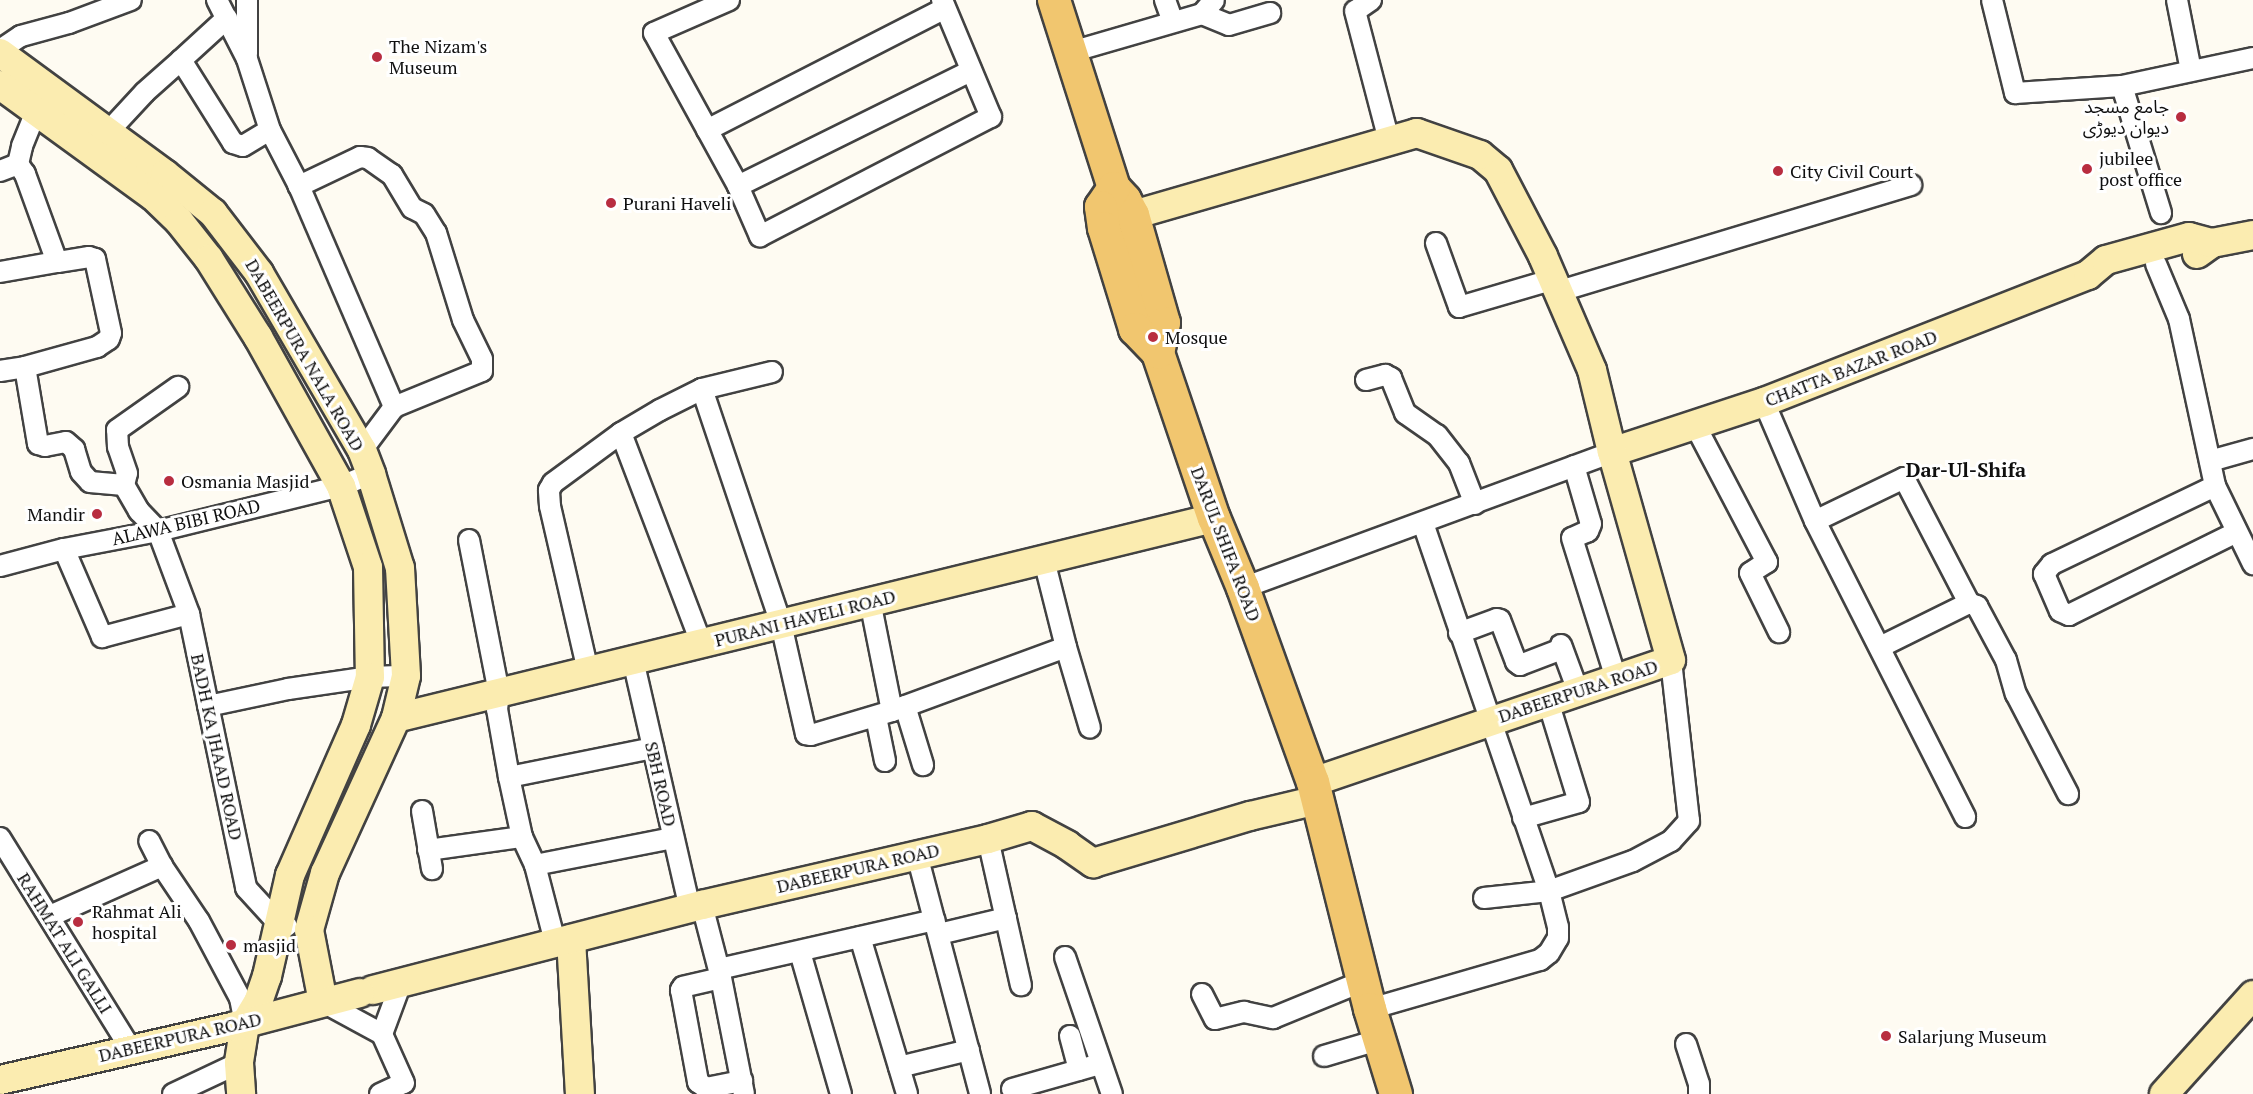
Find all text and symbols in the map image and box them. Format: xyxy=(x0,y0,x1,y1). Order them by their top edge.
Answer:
place label: The Nizam's Museum xyxy=(389,36,487,78)
marker: The Nizam's Museum xyxy=(370,50,384,64)
place label: جامع مسجد دیوان دیوڑی xyxy=(2083,96,2169,138)
marker: جامع مسجد دیوان دیوڑی xyxy=(2174,110,2188,124)
place label: jubilee post office xyxy=(2099,148,2182,190)
place label: City Civil Court xyxy=(1790,160,1914,182)
marker: jubilee post office xyxy=(2080,162,2094,176)
marker: City Civil Court xyxy=(1771,164,1785,178)
place label: Purani Haveli xyxy=(623,192,731,214)
marker: Purani Haveli xyxy=(604,196,618,210)
street label: DABEERPURA NALA ROAD xyxy=(241,255,369,455)
street label: CHATTA BAZAR ROAD xyxy=(1762,325,1940,411)
place label: Mosque xyxy=(1165,326,1228,348)
marker: Mosque xyxy=(1146,330,1160,344)
district label: Dar-Ul-Shifa xyxy=(1906,457,2026,481)
street label: DARUL SHIFA ROAD xyxy=(1186,463,1266,625)
place label: Osmania Masjid xyxy=(181,470,309,492)
marker: Osmania Masjid xyxy=(162,474,176,488)
street label: ALAWA BIBI ROAD xyxy=(109,494,263,550)
place label: Mandir xyxy=(27,503,85,525)
marker: Mandir xyxy=(90,507,104,521)
street label: PURANI HAVELI ROAD xyxy=(712,585,898,651)
street label: BADH KA JHAAD ROAD xyxy=(187,651,247,843)
street label: DABEERPURA ROAD xyxy=(1495,655,1661,727)
street label: SBH ROAD xyxy=(641,739,681,829)
street label: DABEERPURA ROAD xyxy=(774,839,942,897)
street label: RAHMAT ALI GALLI xyxy=(13,868,117,1018)
place label: Rahmat Ali hospital xyxy=(92,901,182,944)
marker: Rahmat Ali hospital xyxy=(69,913,87,931)
place label: masjid xyxy=(243,934,296,956)
marker: masjid xyxy=(224,938,238,952)
street label: DABEERPURA ROAD xyxy=(96,1008,264,1066)
place label: Salarjung Museum xyxy=(1898,1025,2047,1047)
marker: Salarjung Museum xyxy=(1879,1029,1893,1043)

